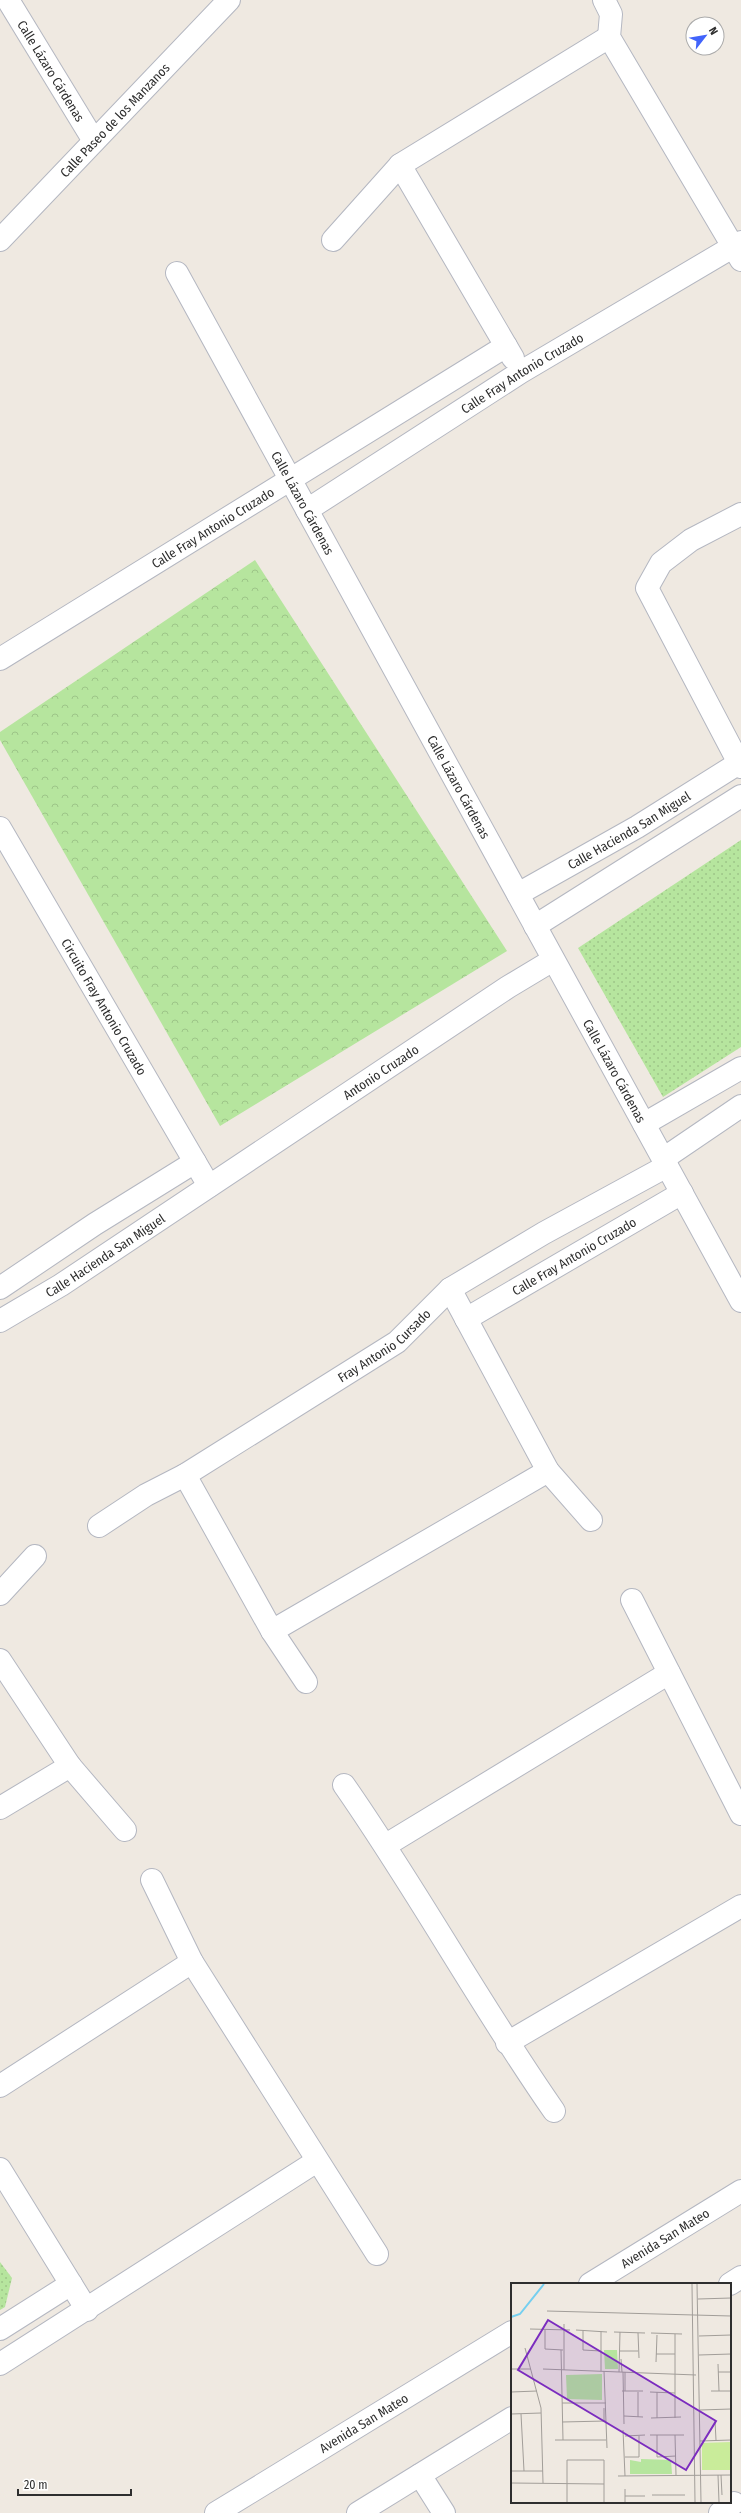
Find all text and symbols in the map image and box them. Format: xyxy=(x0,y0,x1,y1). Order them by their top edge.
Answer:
north arrow xyxy=(685,16,725,56)
street label: Calle Lázaro Cárdenas xyxy=(14,18,88,125)
text: N xyxy=(706,25,720,37)
street label: Calle Paseo de los Manzanos xyxy=(57,60,173,180)
street label: Calle Fray Antonio Cruzado xyxy=(458,330,586,417)
street label: Calle Lázaro Cárdenas xyxy=(268,449,337,558)
street label: Calle Fray Antonio Cruzado xyxy=(149,484,277,571)
street label: Calle Lázaro Cárdenas xyxy=(424,733,493,842)
street label: Calle Hacienda San Miguel xyxy=(565,788,694,872)
street label: Circuito Fray Antonio Cruzado xyxy=(58,936,150,1078)
street label: Calle Lázaro Cárdenas xyxy=(580,1017,649,1126)
street label: Antonio Cruzado xyxy=(340,1042,422,1103)
street label: Calle Hacienda San Miguel xyxy=(43,1211,168,1300)
street label: Calle Fray Antonio Cruzado xyxy=(510,1214,639,1298)
street label: Fray Antonio Cursado xyxy=(335,1306,434,1385)
street label: Avenida San Mateo xyxy=(618,2205,712,2271)
inset map xyxy=(511,2283,731,2503)
street label: Avenida San Mateo xyxy=(317,2390,411,2456)
scale bar xyxy=(18,2471,131,2497)
text: 20 m xyxy=(24,2478,48,2492)

